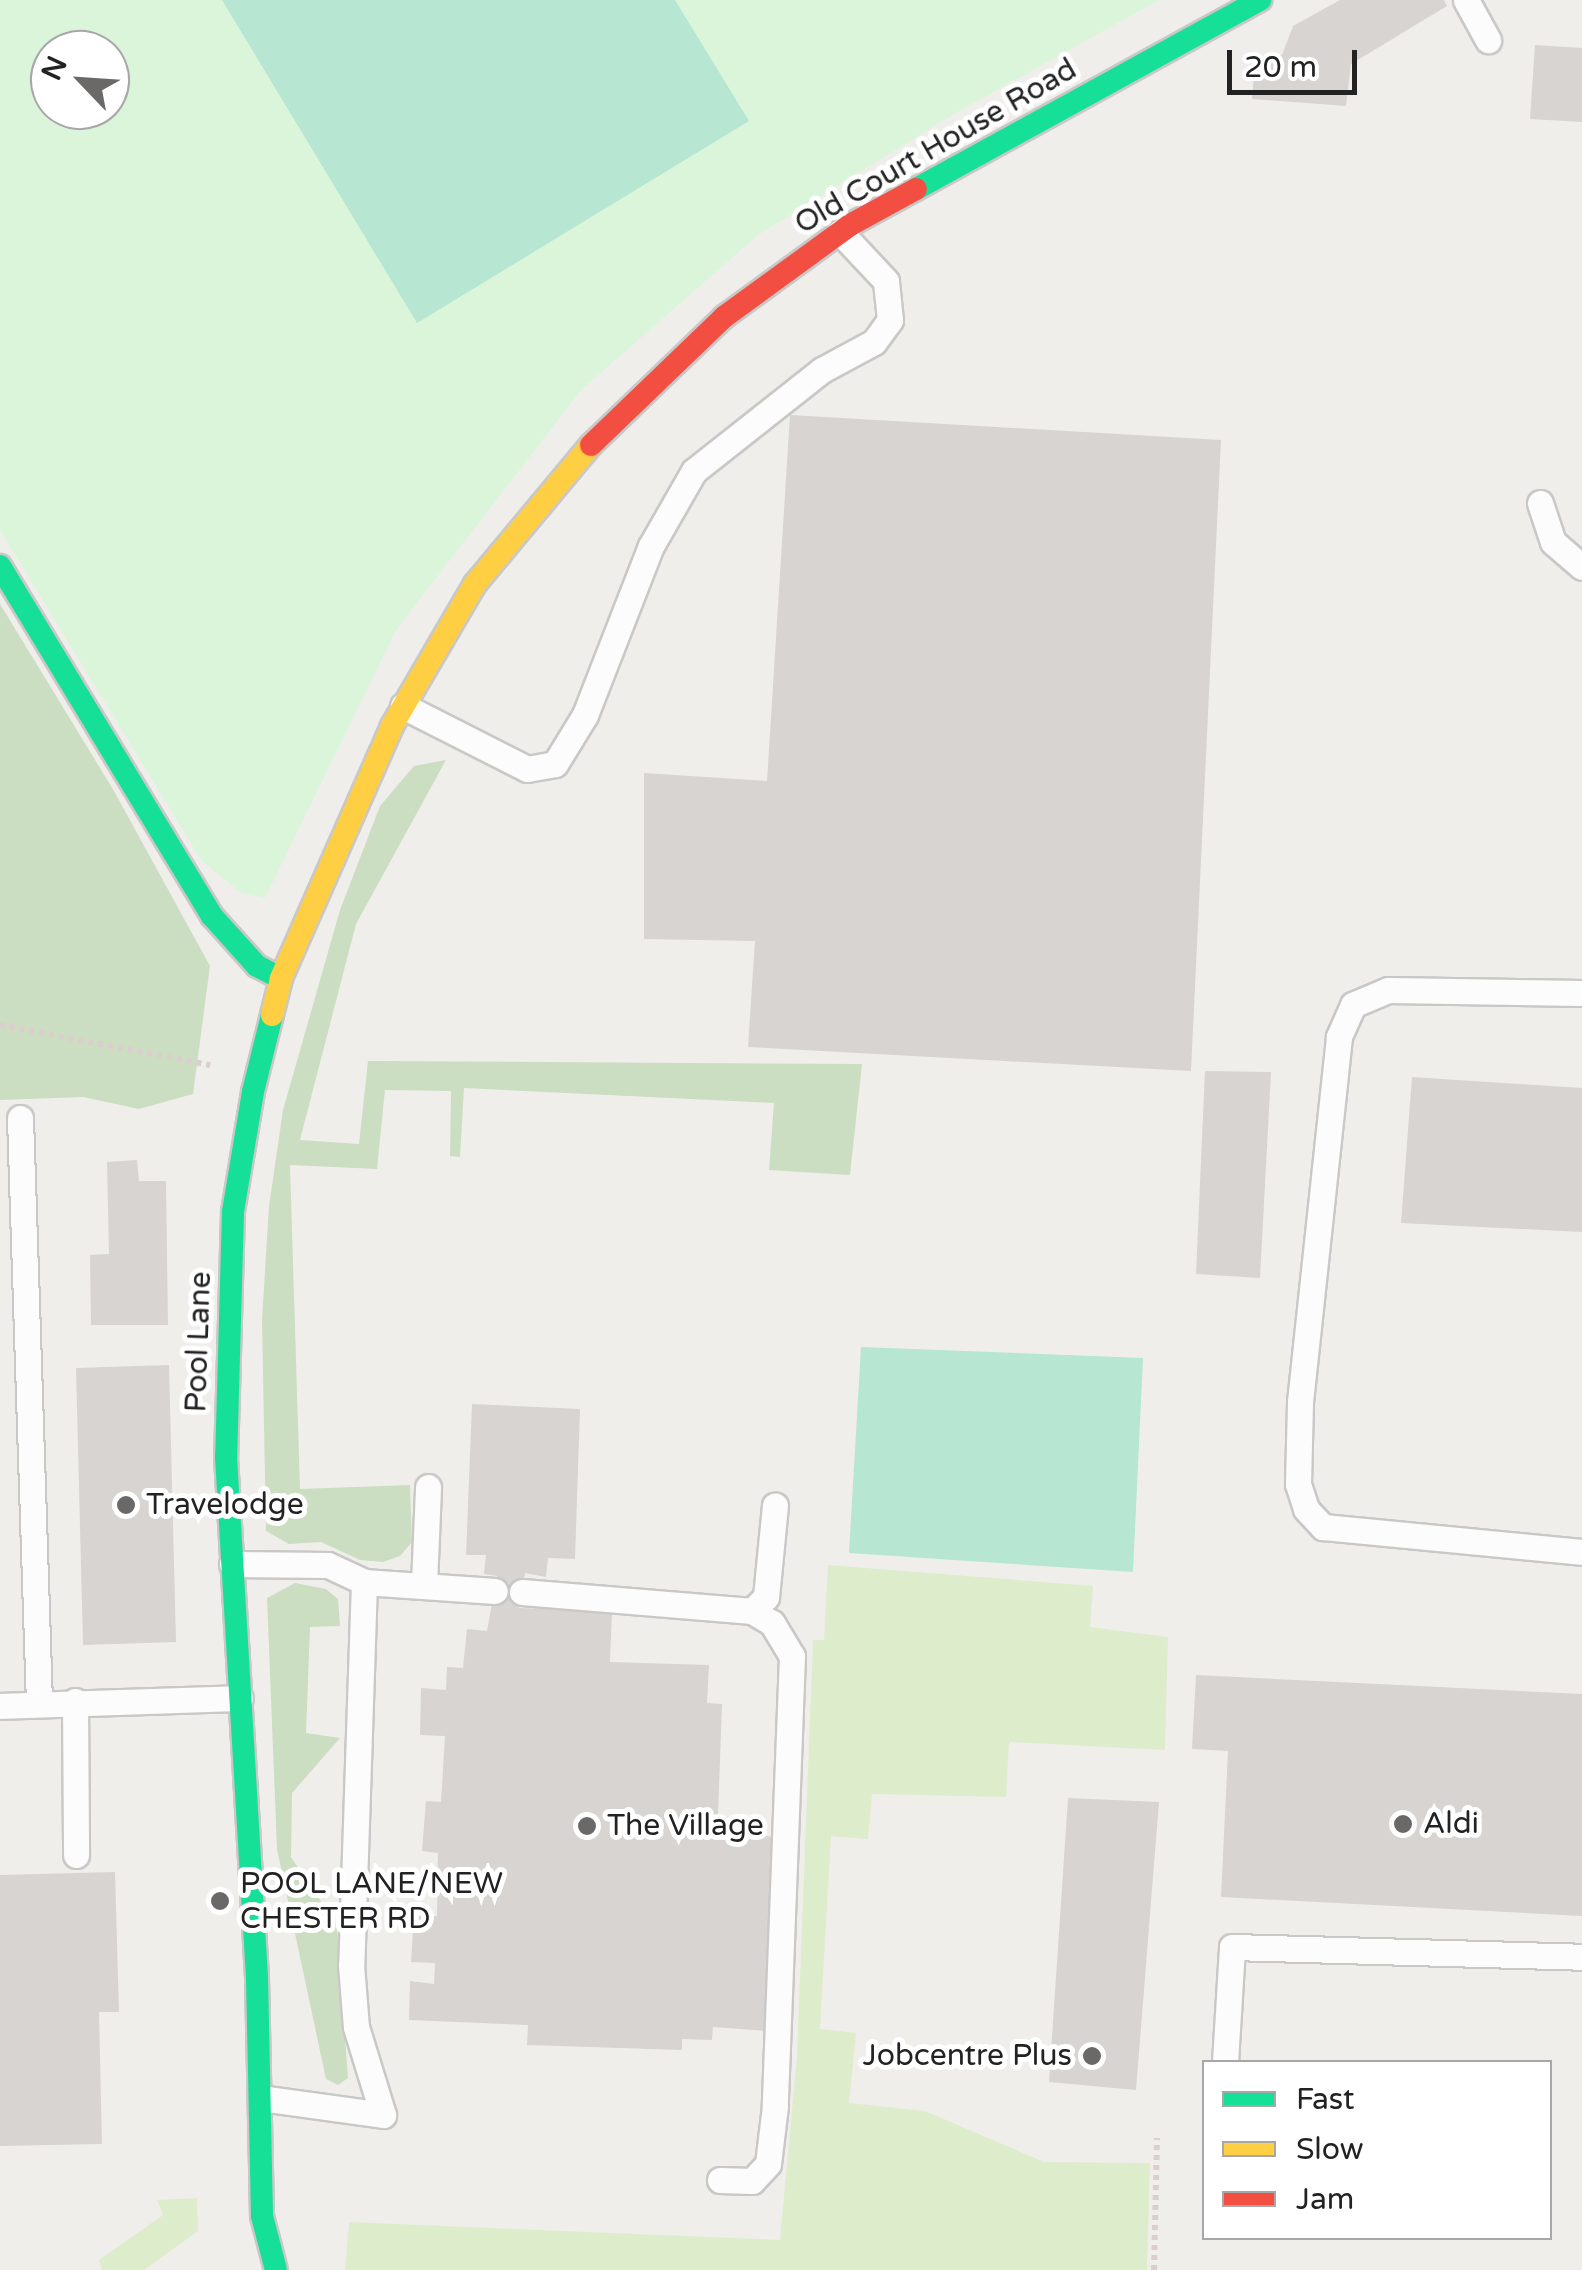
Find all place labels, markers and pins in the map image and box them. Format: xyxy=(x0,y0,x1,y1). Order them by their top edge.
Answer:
place label: Travelodge xyxy=(146,1487,304,1523)
marker: Travelodge xyxy=(115,1494,137,1516)
place label: Aldi xyxy=(1423,1806,1479,1842)
place label: The Village xyxy=(607,1808,764,1844)
marker: Aldi xyxy=(1392,1813,1414,1835)
marker: The Village xyxy=(576,1815,598,1837)
place label: POOL LANE/NEW CHESTER RD xyxy=(240,1866,503,1936)
marker: POOL LANE/NEW CHESTER RD xyxy=(209,1890,231,1912)
place label: Jobcentre Plus xyxy=(863,2038,1072,2074)
marker: Jobcentre Plus xyxy=(1081,2045,1103,2067)

